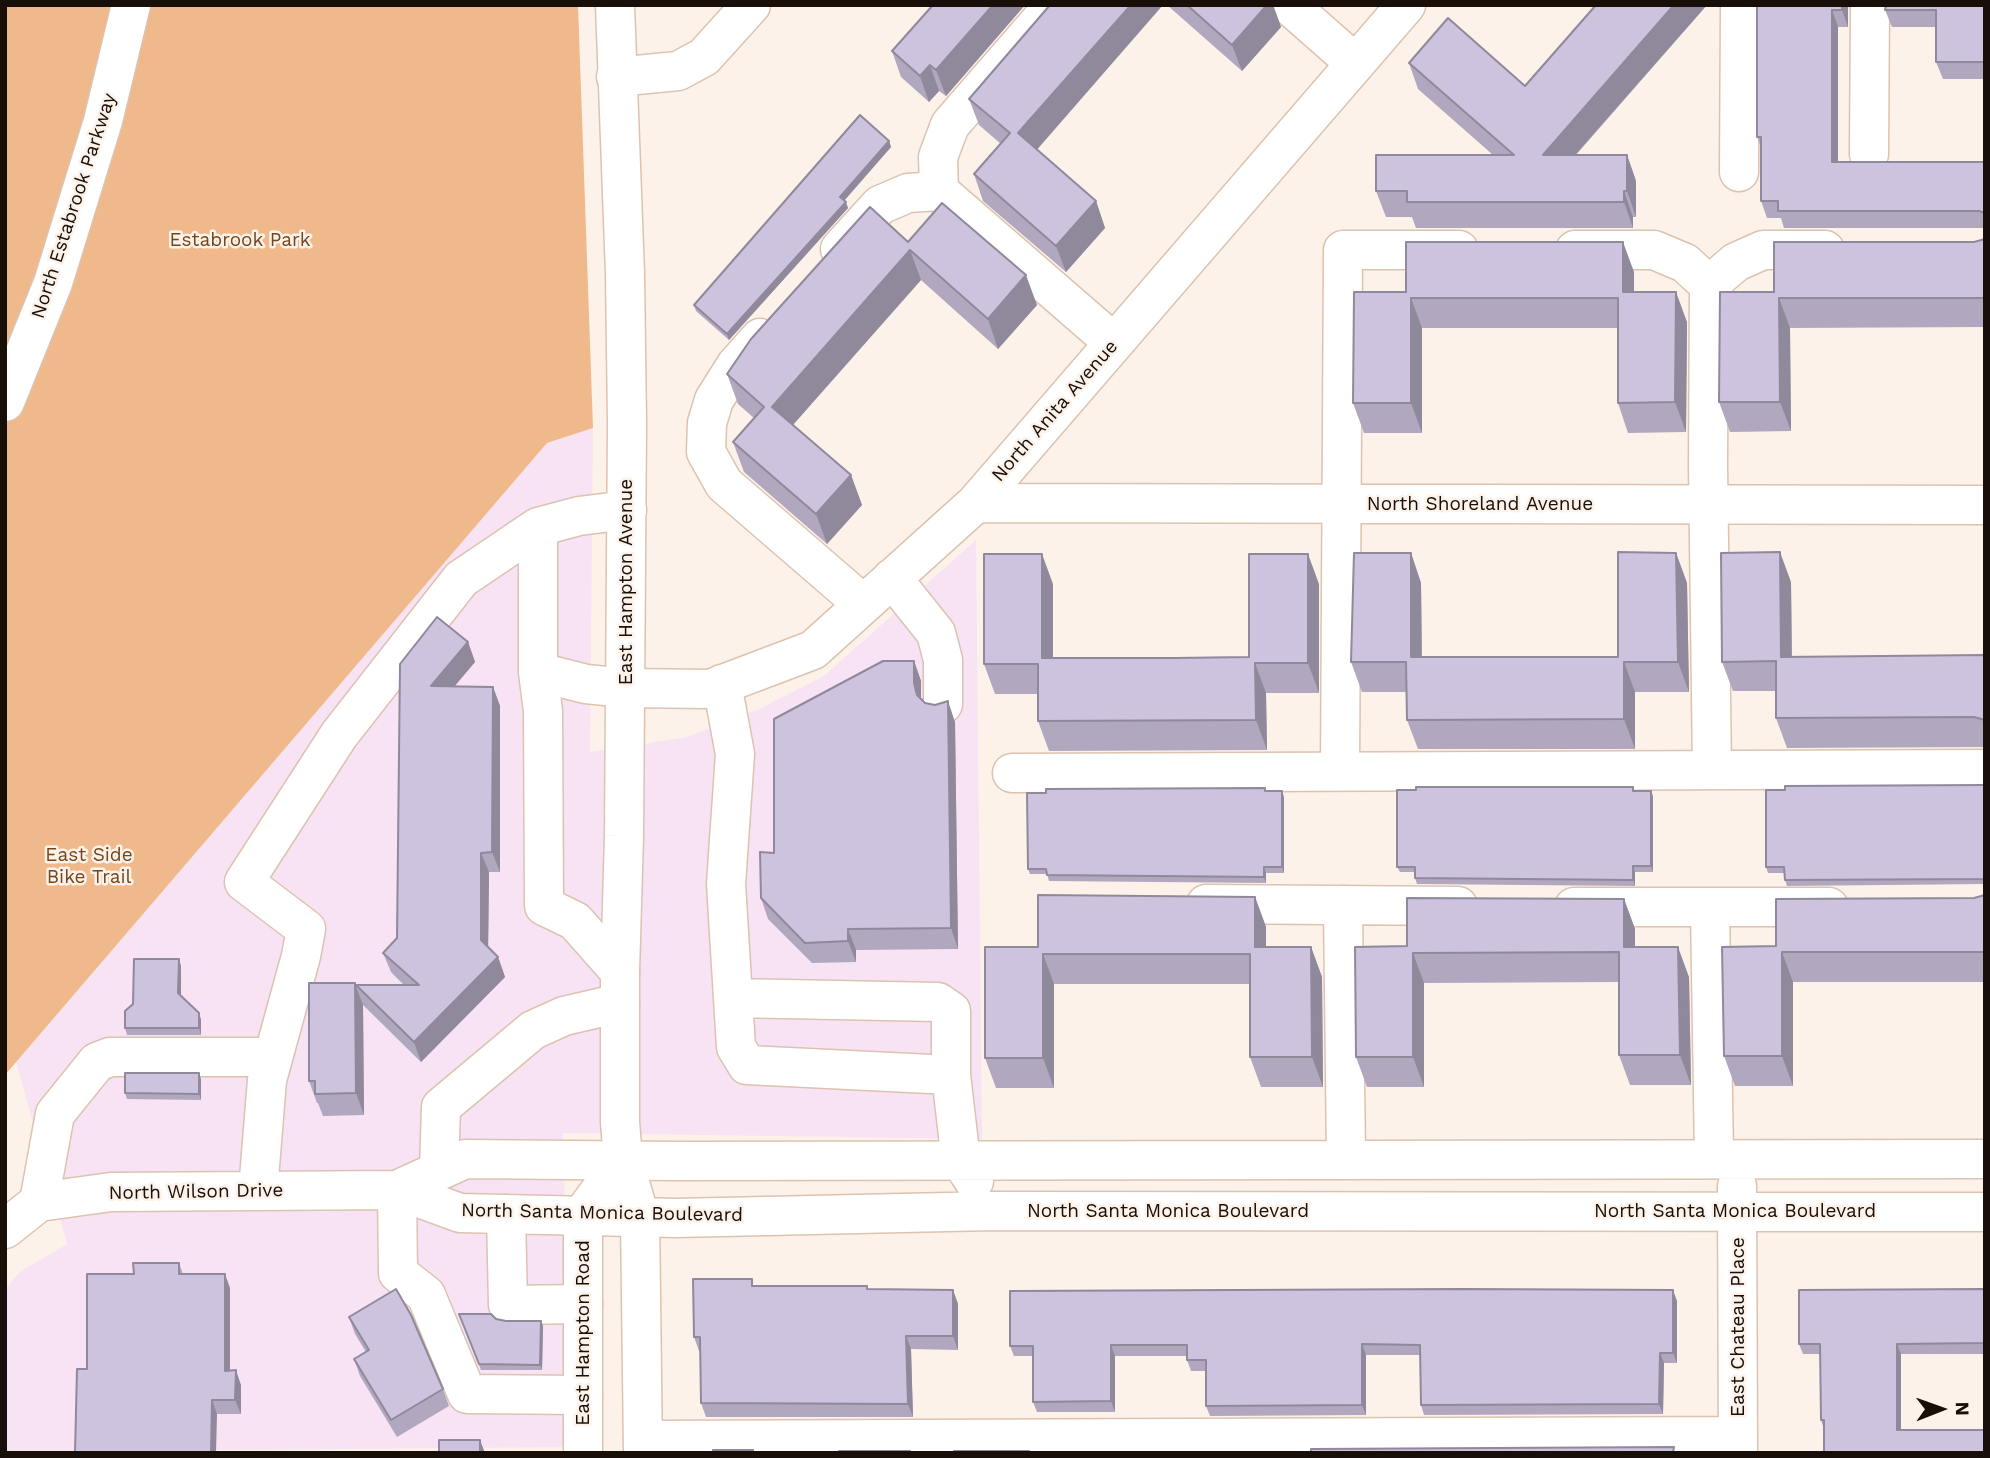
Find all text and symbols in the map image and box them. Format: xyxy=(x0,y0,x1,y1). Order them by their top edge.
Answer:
street label: North Estabrook Parkway xyxy=(27,91,121,321)
park label: Estabrook Park xyxy=(169,229,311,251)
street label: North Anita Avenue xyxy=(987,335,1123,487)
street label: East Hampton Avenue xyxy=(615,479,637,685)
street label: North Shoreland Avenue xyxy=(1367,493,1593,515)
park label: East Side Bike Trail xyxy=(45,844,133,888)
street label: North Wilson Drive xyxy=(109,1179,283,1205)
street label: North Santa Monica Boulevard xyxy=(461,1199,743,1227)
street label: North Santa Monica Boulevard xyxy=(1027,1200,1309,1222)
street label: North Santa Monica Boulevard xyxy=(1594,1200,1876,1222)
street label: East Chateau Place xyxy=(1727,1237,1749,1417)
street label: East Hampton Road xyxy=(572,1240,594,1426)
north arrow xyxy=(1906,1374,1976,1444)
text: N xyxy=(1951,1401,1974,1416)

